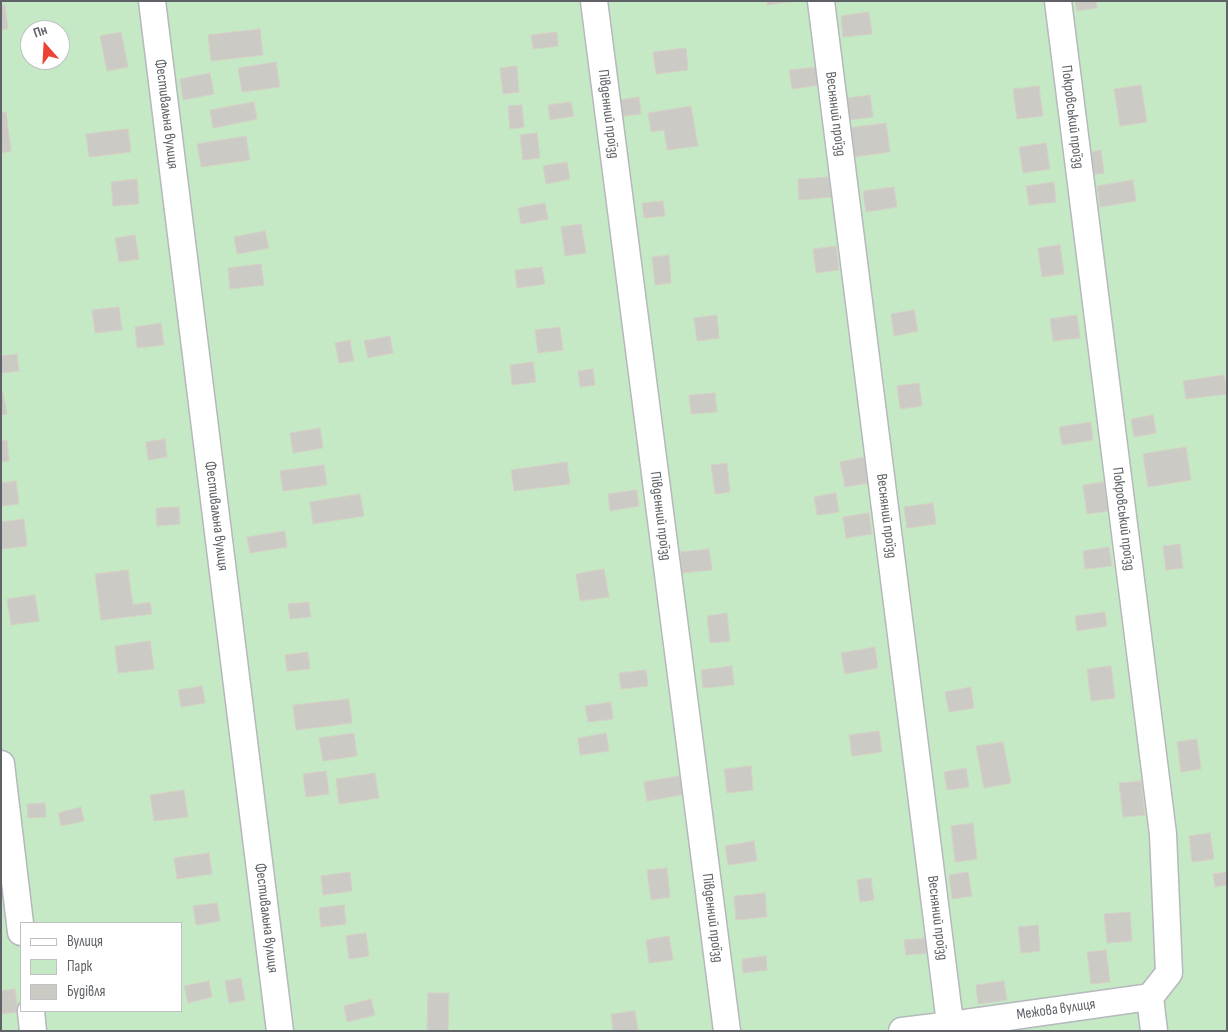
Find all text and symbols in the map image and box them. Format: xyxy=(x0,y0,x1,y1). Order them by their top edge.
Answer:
north arrow xyxy=(20,20,70,70)
text: Пн xyxy=(31,21,49,42)
street label: Фестивальна вулиця xyxy=(150,58,182,170)
street label: Покровський проїзд xyxy=(1057,64,1087,170)
street label: Південний проїзд xyxy=(594,68,622,160)
street label: Весняний проїзд xyxy=(821,71,849,157)
street label: Фестивальна вулиця xyxy=(200,460,232,572)
street label: Покровський проїзд xyxy=(1108,466,1138,572)
street label: Південний проїзд xyxy=(646,470,674,562)
street label: Весняний проїзд xyxy=(872,473,900,559)
street label: Фестивальна вулиця xyxy=(250,862,282,974)
street label: Південний проїзд xyxy=(698,872,726,964)
street label: Весняний проїзд xyxy=(923,875,951,961)
legend xyxy=(20,922,182,1012)
text: Вулиця xyxy=(67,932,103,951)
text: Парк xyxy=(67,957,92,976)
text: Будівля xyxy=(67,982,105,1001)
street label: Межова вулиця xyxy=(1016,996,1096,1024)

